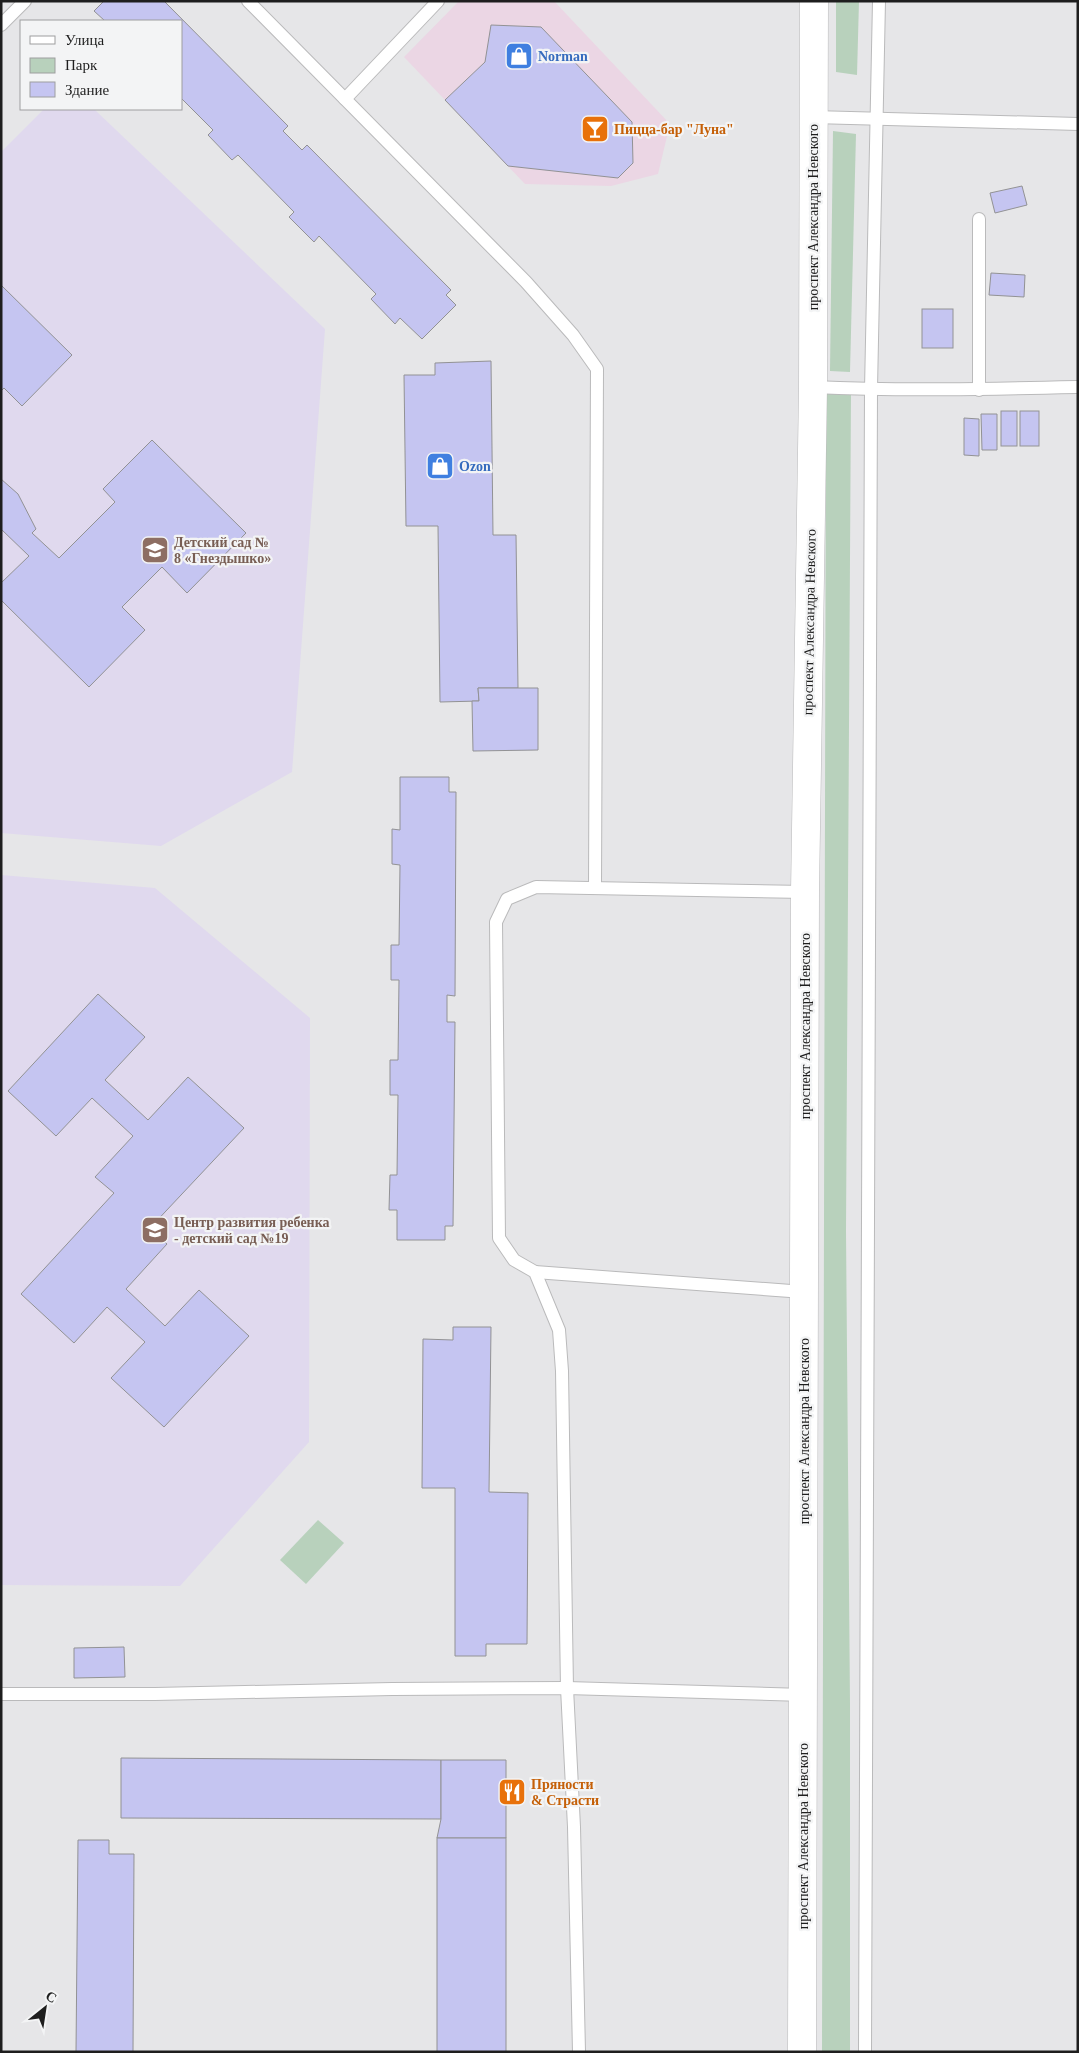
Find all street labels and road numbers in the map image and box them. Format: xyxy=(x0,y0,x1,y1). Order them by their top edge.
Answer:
street label: проспект Александра Невского xyxy=(806,124,821,310)
street label: проспект Александра Невского xyxy=(800,529,819,715)
street label: проспект Александра Невского xyxy=(798,933,813,1119)
street label: проспект Александра Невского xyxy=(797,1338,812,1524)
street label: проспект Александра Невского xyxy=(796,1743,811,1929)

